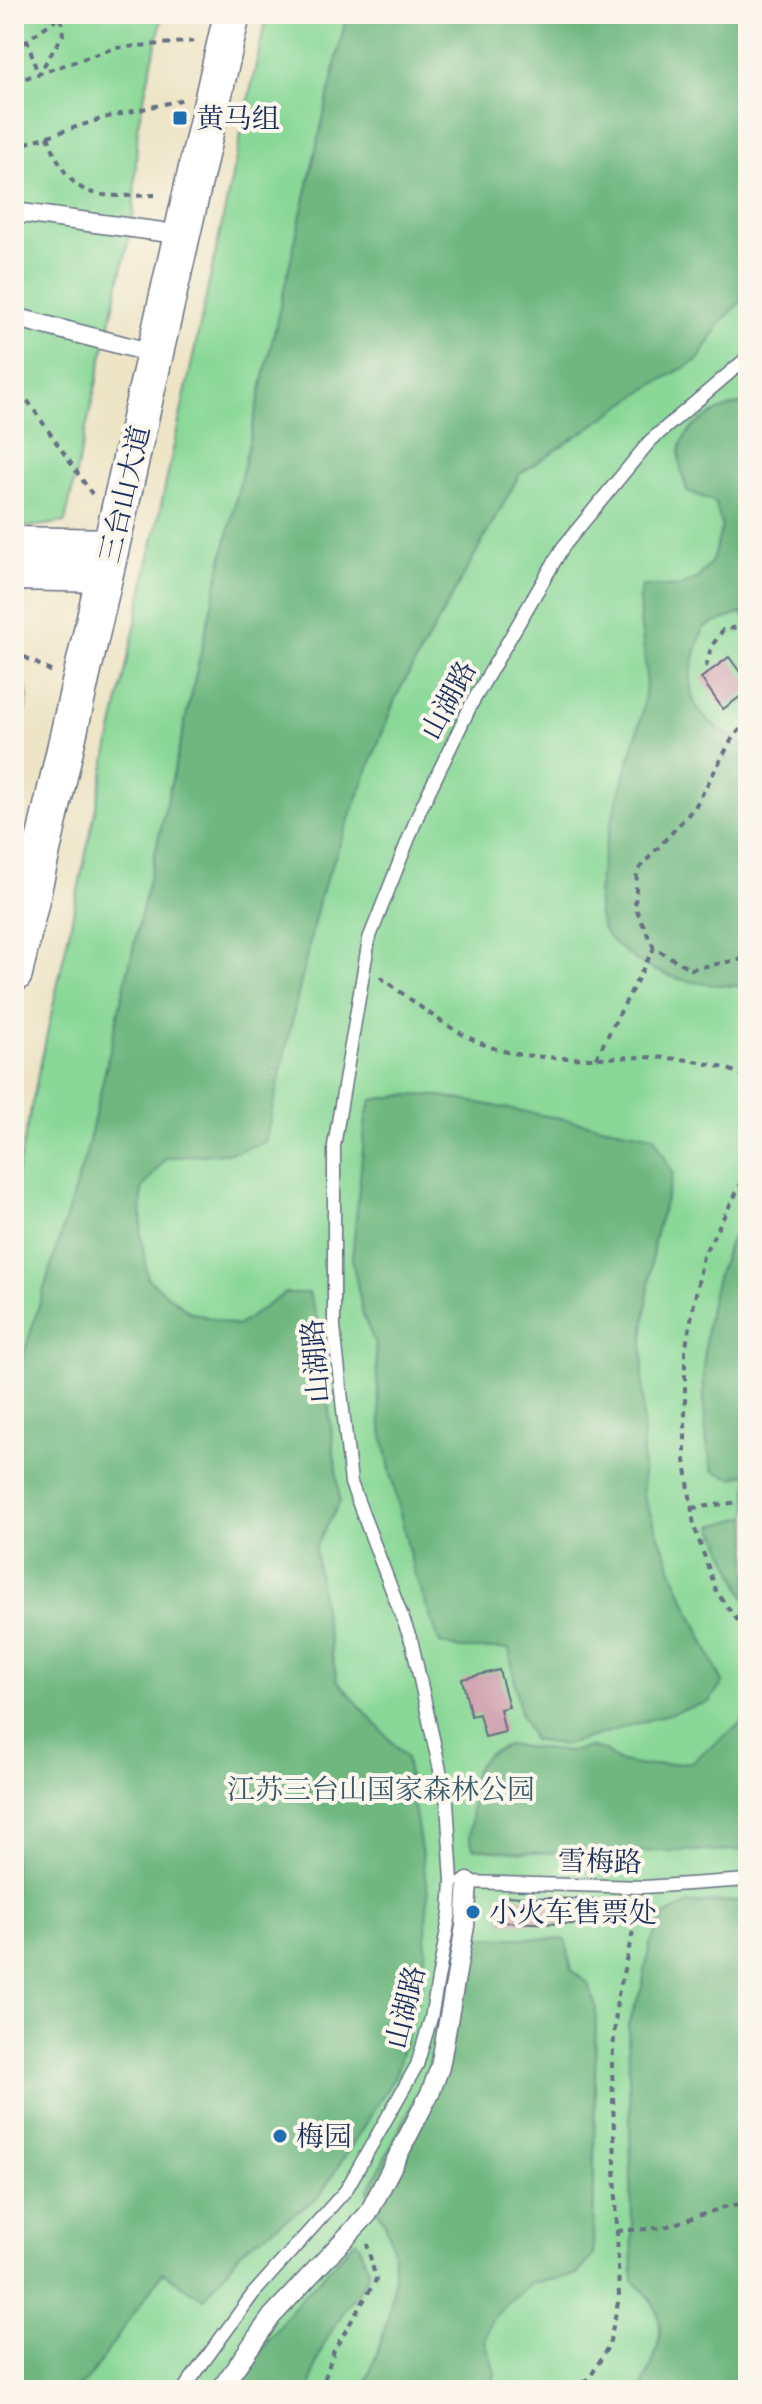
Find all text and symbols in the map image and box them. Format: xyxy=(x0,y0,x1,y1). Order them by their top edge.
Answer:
place label: 黄马组 xyxy=(196,101,280,136)
marker: 黄马组 xyxy=(171,109,189,127)
street label: 三台山大道 xyxy=(92,422,157,566)
street label: 山湖路 xyxy=(413,655,484,746)
street label: 山湖路 xyxy=(294,1318,337,1404)
park label: 江苏三台山国家森林公园 xyxy=(227,1772,535,1807)
street label: 雪梅路 xyxy=(558,1843,642,1880)
place label: 小火车售票处 xyxy=(489,1895,657,1930)
marker: 小火车售票处 xyxy=(464,1903,482,1921)
street label: 山湖路 xyxy=(378,1962,433,2052)
place label: 梅园 xyxy=(296,2119,352,2154)
marker: 梅园 xyxy=(271,2127,289,2145)

